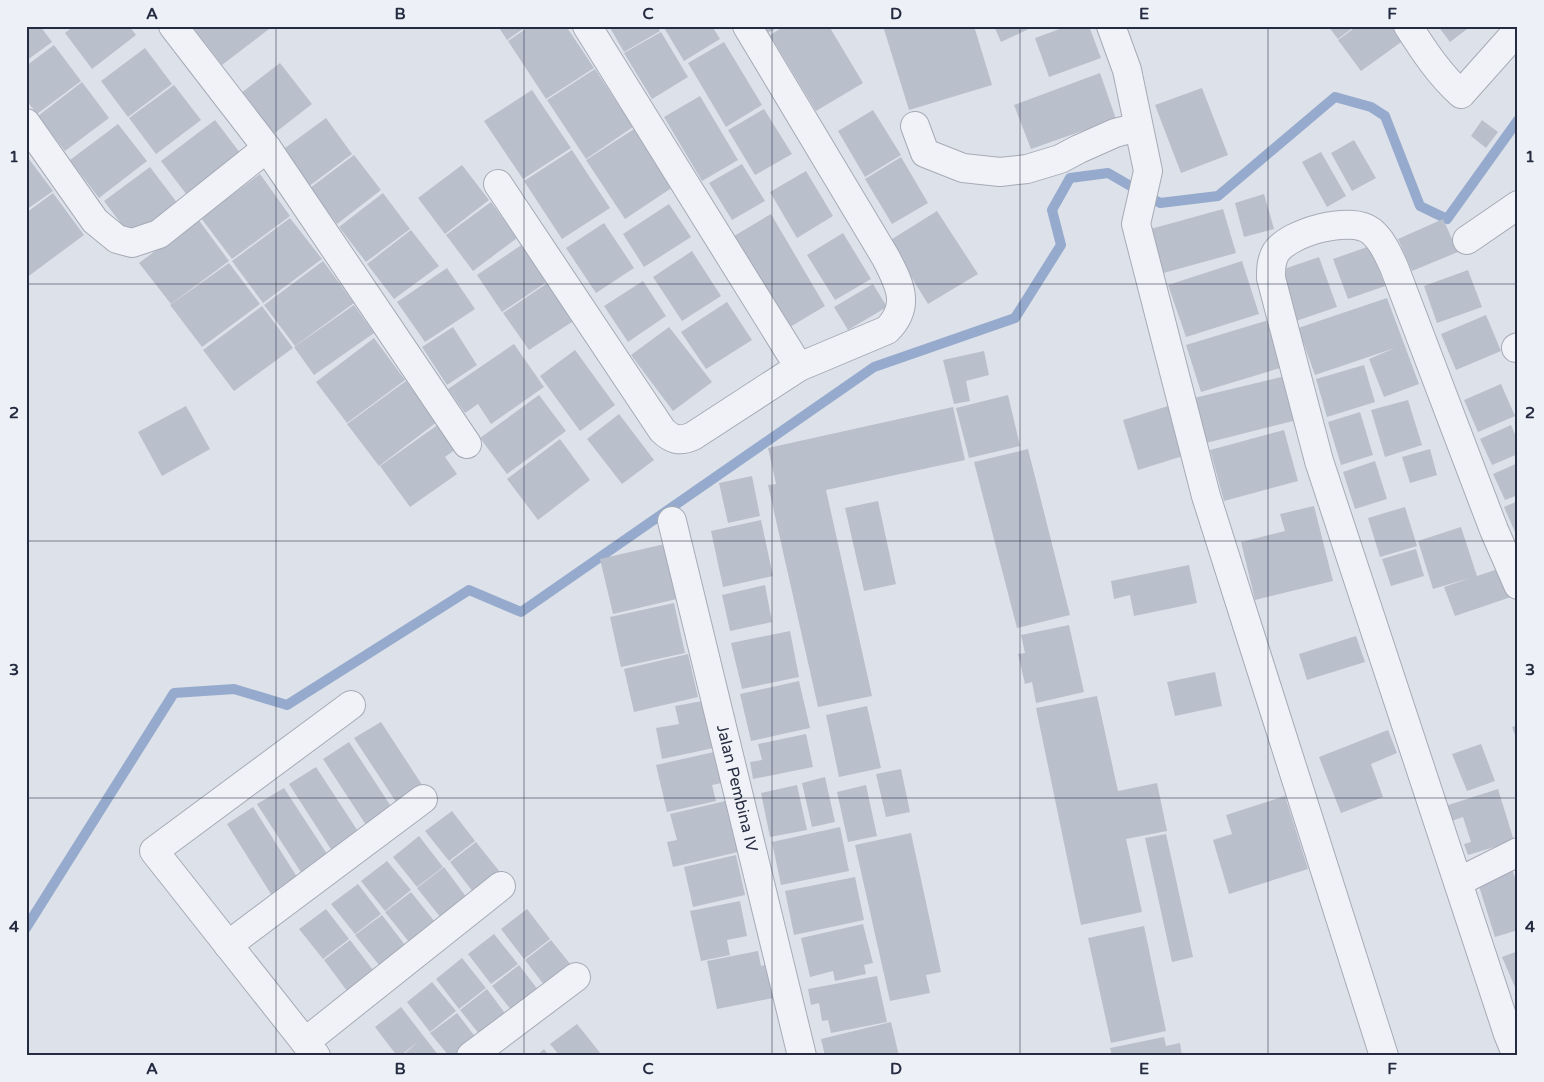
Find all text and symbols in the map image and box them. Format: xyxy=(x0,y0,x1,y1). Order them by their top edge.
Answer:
text: A xyxy=(146,4,158,24)
text: B xyxy=(394,4,406,24)
text: C xyxy=(642,4,654,24)
text: D xyxy=(890,4,902,24)
text: E xyxy=(1139,4,1149,24)
text: F xyxy=(1387,4,1397,24)
text: 1 xyxy=(9,147,19,167)
text: 1 xyxy=(1525,147,1535,167)
text: 2 xyxy=(9,403,19,423)
text: 2 xyxy=(1525,403,1535,423)
text: 3 xyxy=(9,660,19,680)
text: 3 xyxy=(1525,660,1535,680)
street label: Jalan Pembina IV xyxy=(712,723,762,854)
text: 4 xyxy=(9,917,19,937)
text: 4 xyxy=(1525,917,1535,937)
text: A xyxy=(146,1059,158,1079)
text: B xyxy=(394,1059,406,1079)
text: C xyxy=(642,1059,654,1079)
text: D xyxy=(890,1059,902,1079)
text: E xyxy=(1139,1059,1149,1079)
text: F xyxy=(1387,1059,1397,1079)

